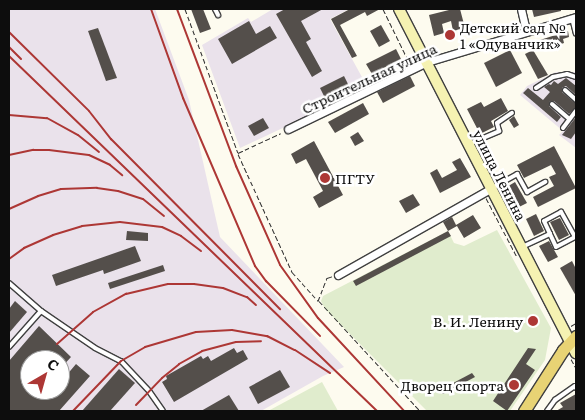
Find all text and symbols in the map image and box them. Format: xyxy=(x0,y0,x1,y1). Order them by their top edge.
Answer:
place label: Детский сад № 1 «Одуванчик» xyxy=(460,19,566,52)
marker: Детский сад № 1 «Одуванчик» xyxy=(444,29,456,41)
street label: Строительная улица xyxy=(299,39,439,117)
street label: улица Ленина xyxy=(470,127,530,223)
place label: ПГТУ xyxy=(335,170,375,186)
marker: ПГТУ xyxy=(319,172,331,184)
place label: В. И. Ленину xyxy=(433,313,523,329)
marker: В. И. Ленину xyxy=(527,315,539,327)
north arrow xyxy=(20,350,70,400)
text: С xyxy=(44,353,64,375)
place label: Дворец спорта xyxy=(401,377,504,393)
marker: Дворец спорта xyxy=(508,379,520,391)

